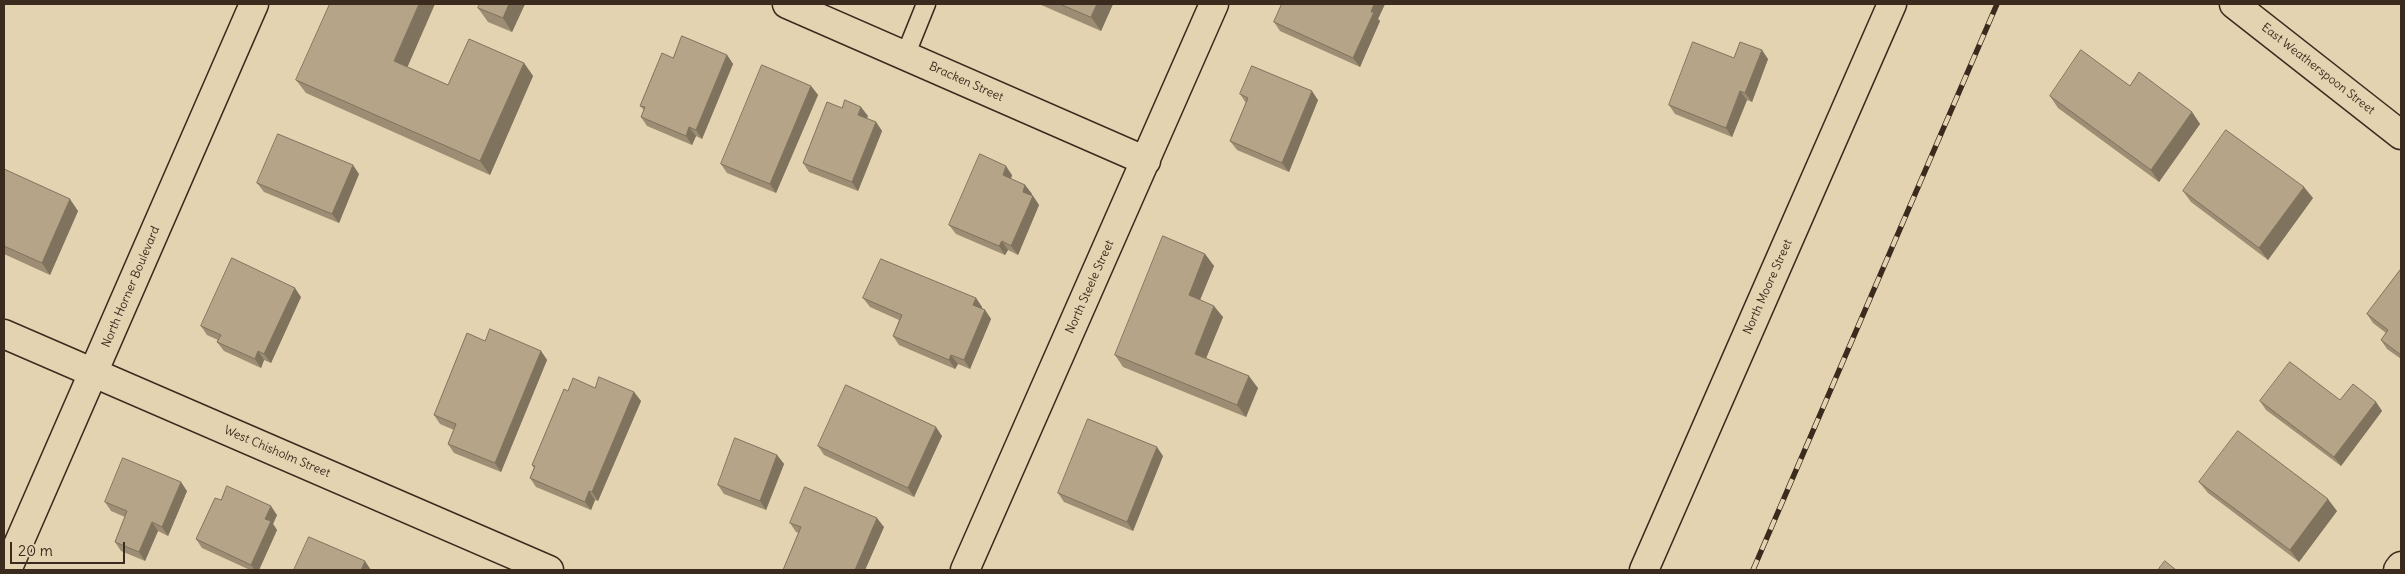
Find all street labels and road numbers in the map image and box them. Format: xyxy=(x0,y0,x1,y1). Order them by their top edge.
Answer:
street label: East Weatherspoon Street xyxy=(2258,20,2378,118)
street label: Bracken Street xyxy=(927,59,1005,105)
street label: North Horner Boulevard xyxy=(99,224,163,350)
street label: North Moore Street xyxy=(1741,237,1795,337)
street label: North Steele Street xyxy=(1063,238,1117,336)
street label: West Chisholm Street xyxy=(222,423,332,481)

